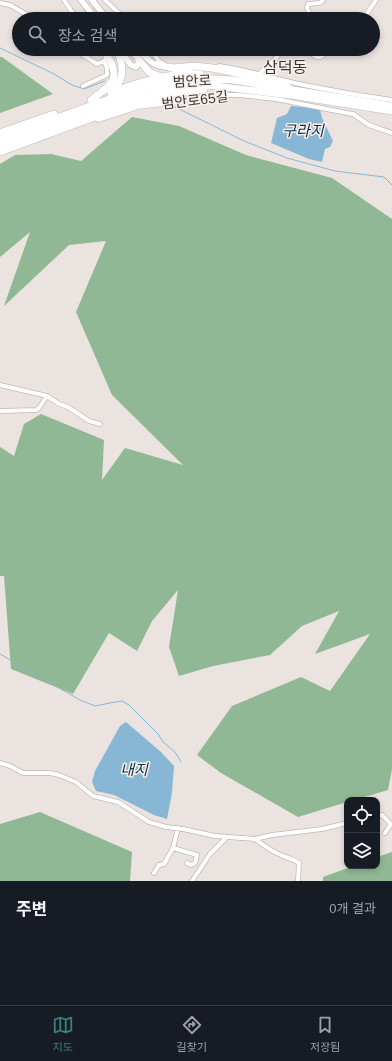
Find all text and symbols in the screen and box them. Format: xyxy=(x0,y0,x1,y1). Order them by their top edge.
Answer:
search box xyxy=(12,12,380,56)
icon: search xyxy=(26,23,48,45)
text: 장소 검색 xyxy=(58,27,117,44)
district label: 삼덕동 xyxy=(263,59,307,76)
street label: 범안로 xyxy=(172,72,212,90)
street label: 범안로65길 xyxy=(161,88,229,112)
water label: 구라지 xyxy=(282,122,325,139)
water label: 내지 xyxy=(120,761,149,778)
map controls xyxy=(344,797,380,869)
button: locate xyxy=(344,797,380,833)
button: layers xyxy=(344,833,380,869)
text: 주변 xyxy=(16,900,47,919)
text: 0개 결과 xyxy=(329,901,376,916)
tab: 지도 xyxy=(52,1014,74,1054)
tab: 길찾기 xyxy=(177,1014,207,1054)
tab: 저장됨 xyxy=(310,1014,340,1054)

